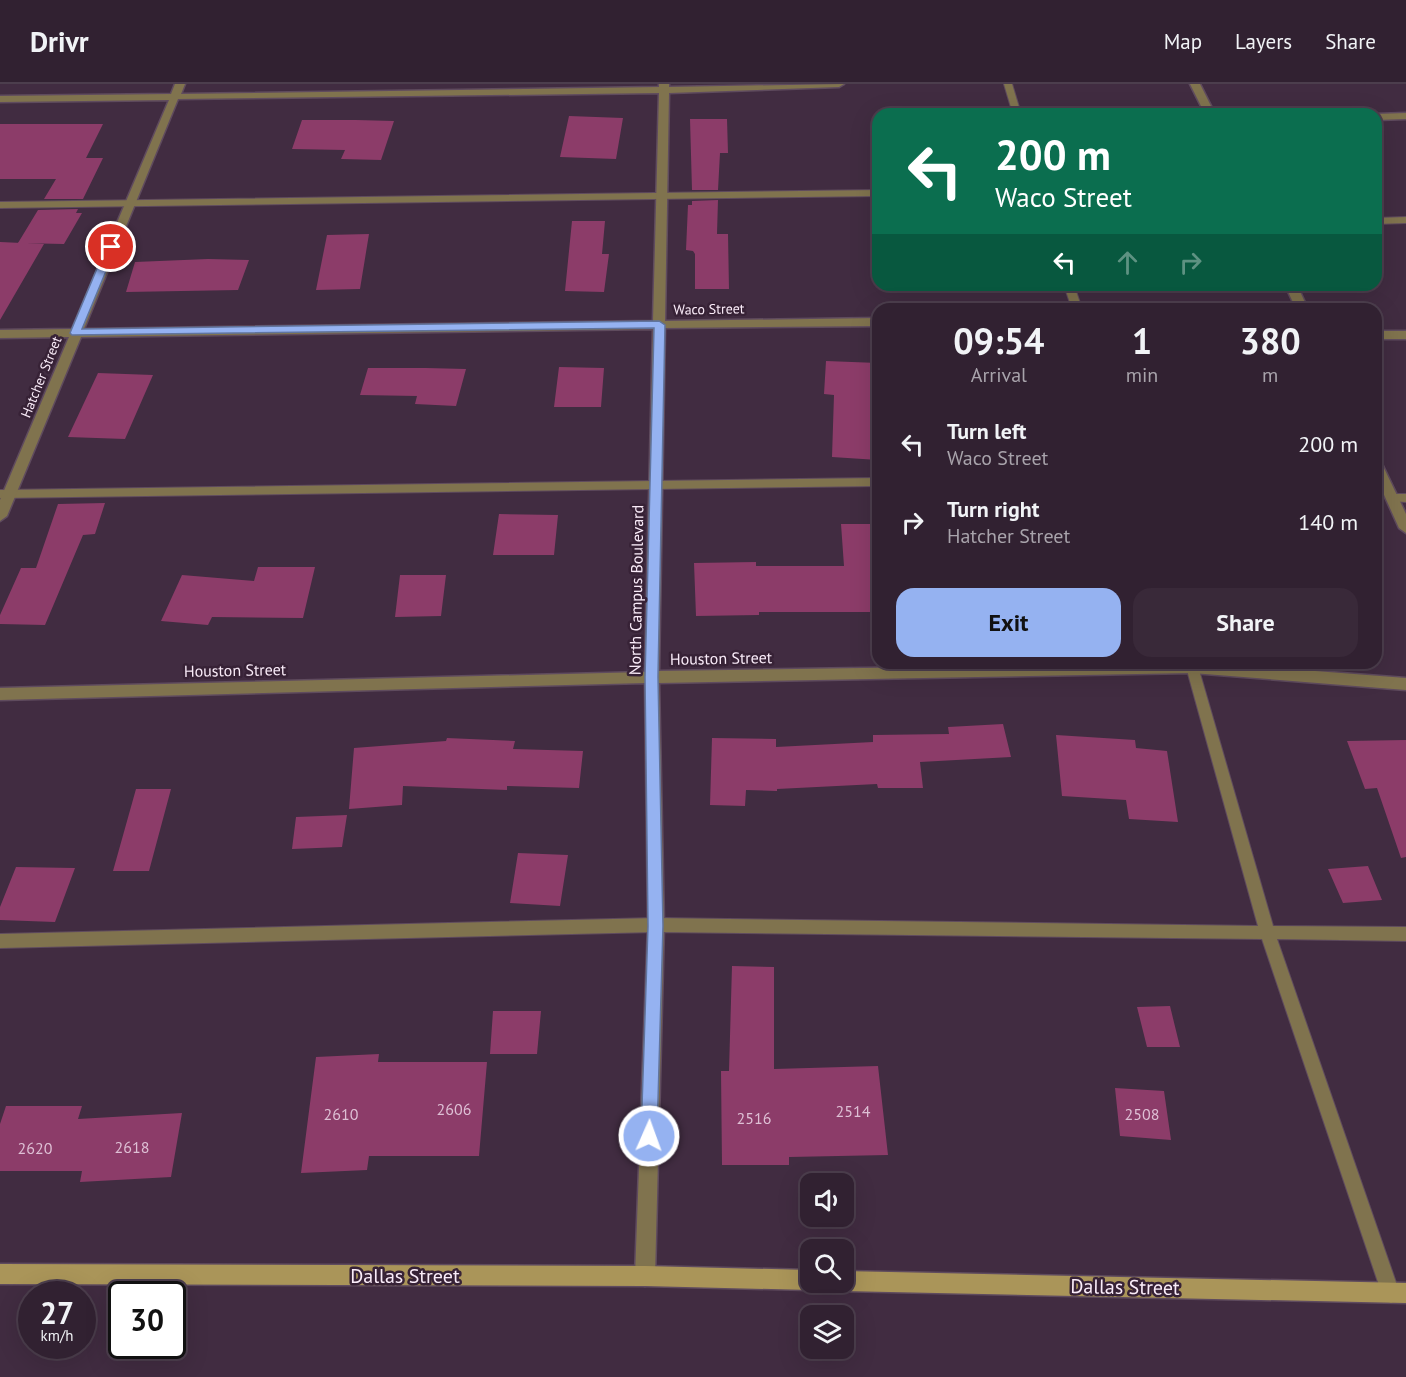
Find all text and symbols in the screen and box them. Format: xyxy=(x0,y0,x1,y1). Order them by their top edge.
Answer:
text: Drivr xyxy=(30,23,89,60)
text: Map xyxy=(1164,28,1202,55)
text: Layers xyxy=(1235,28,1292,55)
text: Share xyxy=(1325,28,1376,55)
text: 200 m xyxy=(995,127,1111,182)
icon: left xyxy=(896,132,974,210)
text: Waco Street xyxy=(995,180,1132,214)
pin xyxy=(85,221,136,272)
icon: arrive xyxy=(94,230,127,263)
icon: left xyxy=(1048,246,1081,279)
icon: ahead xyxy=(1111,246,1144,279)
icon: right xyxy=(1174,246,1207,279)
street label: Waco Street xyxy=(673,299,745,319)
text: 09:54 xyxy=(953,317,1045,364)
text: 1 xyxy=(1132,317,1152,364)
text: 380 xyxy=(1240,317,1301,364)
street label: Hatcher Street xyxy=(16,333,66,420)
text: Arrival xyxy=(971,362,1027,388)
text: min xyxy=(1126,362,1158,388)
text: m xyxy=(1262,362,1278,388)
text: Turn left xyxy=(947,417,1027,445)
icon: left xyxy=(896,428,929,461)
text: 200 m xyxy=(1298,430,1358,458)
text: Waco Street xyxy=(947,445,1048,471)
text: Turn right xyxy=(947,495,1039,523)
street label: North Campus Boulevard xyxy=(625,505,647,675)
icon: right xyxy=(896,506,929,539)
text: 140 m xyxy=(1298,508,1358,536)
text: Hatcher Street xyxy=(947,523,1070,549)
button: Exit xyxy=(896,588,1121,657)
button: Share xyxy=(1133,588,1358,657)
street label: Houston Street xyxy=(670,647,773,669)
street label: Houston Street xyxy=(184,659,287,681)
house number: 2606 xyxy=(437,1099,471,1119)
house number: 2514 xyxy=(836,1101,871,1121)
house number: 2610 xyxy=(324,1104,359,1124)
position arrow xyxy=(617,1104,681,1168)
house number: 2508 xyxy=(1125,1104,1159,1124)
house number: 2516 xyxy=(737,1108,771,1128)
house number: 2618 xyxy=(115,1137,149,1157)
house number: 2620 xyxy=(18,1138,53,1158)
map controls xyxy=(800,1173,854,1359)
button: sound xyxy=(800,1173,854,1227)
button: search xyxy=(800,1239,854,1293)
street label: Dallas Street xyxy=(350,1263,460,1289)
street label: Dallas Street xyxy=(1070,1273,1180,1301)
speed limit sign: 30 xyxy=(108,1281,186,1359)
text: 27 xyxy=(40,1293,74,1332)
button: layers xyxy=(800,1305,854,1359)
text: km/h xyxy=(41,1326,73,1345)

